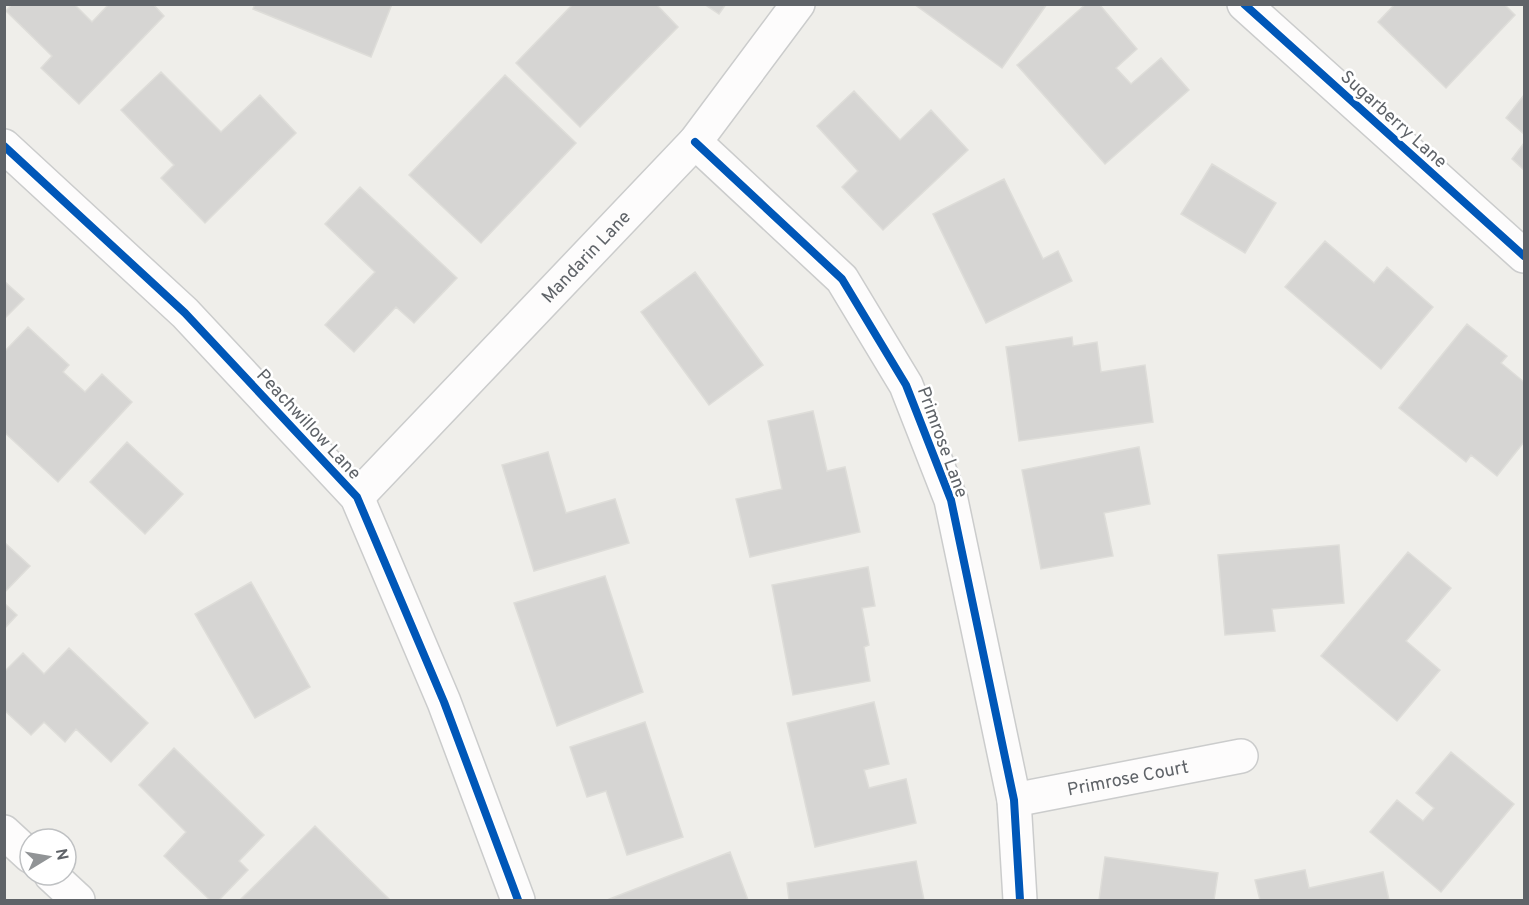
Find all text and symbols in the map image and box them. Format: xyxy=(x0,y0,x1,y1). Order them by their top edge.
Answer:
street label: Sugarberry Lane xyxy=(1335,66,1451,174)
street label: Mandarin Lane xyxy=(537,206,637,309)
street label: Peachwillow Lane xyxy=(251,365,365,485)
street label: Primrose Lane xyxy=(911,384,972,501)
street label: Primrose Court xyxy=(1066,756,1191,802)
north arrow xyxy=(18,827,78,887)
text: N xyxy=(50,847,72,862)

